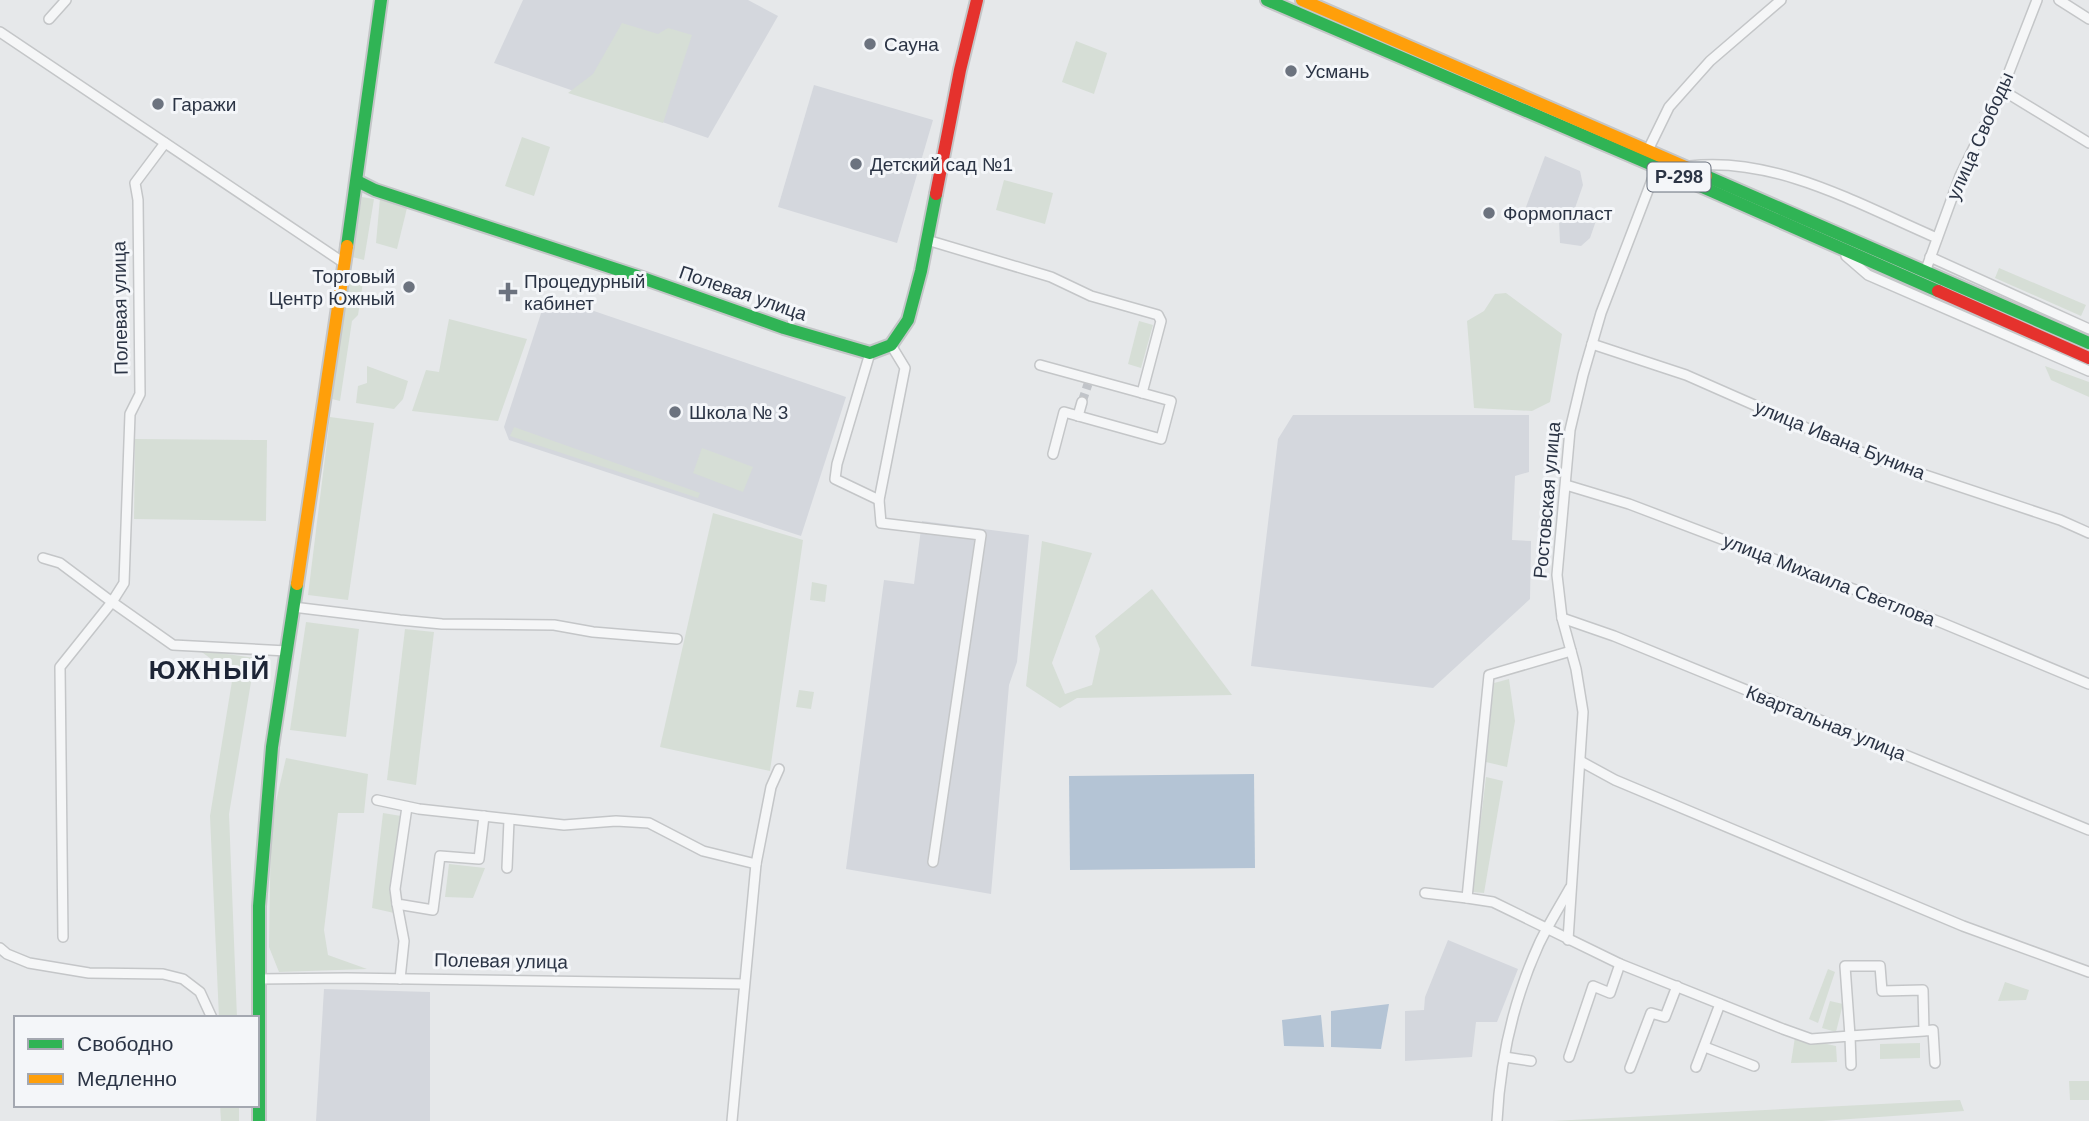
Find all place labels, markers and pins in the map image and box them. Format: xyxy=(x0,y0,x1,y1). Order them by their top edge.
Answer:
place label: Сауна xyxy=(884,34,939,55)
marker: Сауна xyxy=(862,36,878,52)
place label: Усмань xyxy=(1305,61,1369,82)
marker: Усмань xyxy=(1283,63,1299,79)
place label: Гаражи xyxy=(172,94,236,115)
marker: Гаражи xyxy=(150,96,166,112)
place label: Детский сад №1 xyxy=(870,154,1013,175)
marker: Детский сад №1 xyxy=(848,156,864,172)
place label: Формопласт xyxy=(1503,203,1613,224)
marker: Формопласт xyxy=(1481,205,1497,221)
place label: Торговый Центр Южный xyxy=(269,266,395,309)
place label: Процедурный кабинет xyxy=(524,271,645,314)
marker: Торговый Центр Южный xyxy=(401,279,417,295)
marker: Процедурный кабинет xyxy=(498,282,518,302)
place label: Школа № 3 xyxy=(689,402,788,423)
marker: Школа № 3 xyxy=(667,404,683,420)

